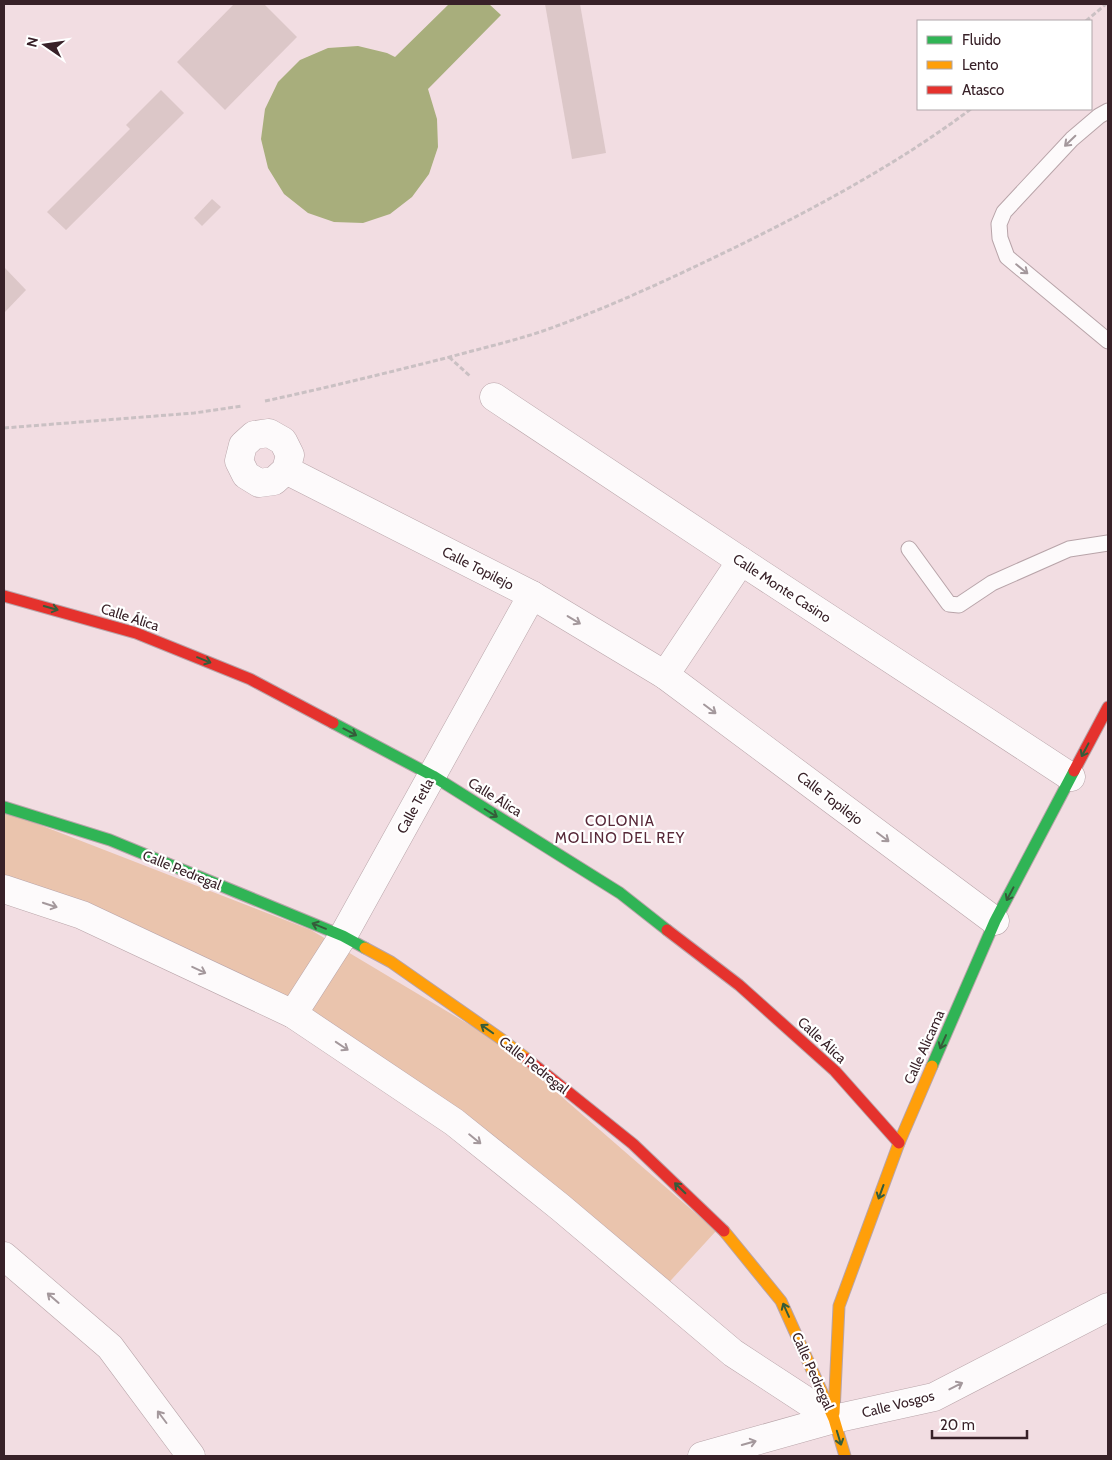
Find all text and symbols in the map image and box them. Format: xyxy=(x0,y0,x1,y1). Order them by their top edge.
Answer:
north arrow xyxy=(20,20,70,70)
legend xyxy=(917,20,1092,110)
text: Fluido xyxy=(962,31,1001,49)
text: N xyxy=(22,35,42,49)
text: Lento xyxy=(962,56,999,74)
text: Atasco xyxy=(962,81,1004,99)
one-way arrow xyxy=(1064,135,1076,148)
one-way arrow xyxy=(1015,263,1028,274)
street label: Calle Topilejo xyxy=(439,542,517,594)
street label: Calle Monte Casino xyxy=(730,550,835,627)
street label: Calle Álica xyxy=(99,599,162,635)
one-way arrow xyxy=(42,604,58,614)
one-way arrow xyxy=(566,616,580,626)
one-way arrow xyxy=(197,657,212,666)
one-way arrow xyxy=(703,703,716,714)
one-way arrow xyxy=(342,728,357,737)
one-way arrow xyxy=(1080,742,1090,757)
street label: Calle Topilejo xyxy=(793,767,867,829)
street label: Calle Álica xyxy=(465,773,525,821)
street label: Calle Tetla xyxy=(392,775,438,837)
one-way arrow xyxy=(484,808,498,818)
district label: COLONIA MOLINO DEL REY xyxy=(555,812,685,847)
one-way arrow xyxy=(876,832,890,842)
street label: Calle Pedregal xyxy=(140,846,225,894)
one-way arrow xyxy=(1004,886,1014,900)
one-way arrow xyxy=(42,900,58,910)
one-way arrow xyxy=(312,921,328,930)
one-way arrow xyxy=(191,965,206,975)
street label: Calle Alicama xyxy=(900,1007,948,1087)
street label: Calle Álica xyxy=(794,1013,850,1067)
one-way arrow xyxy=(481,1024,495,1034)
street label: Calle Pedregal xyxy=(496,1032,573,1098)
one-way arrow xyxy=(937,1034,947,1049)
one-way arrow xyxy=(335,1041,349,1051)
one-way arrow xyxy=(468,1134,481,1145)
one-way arrow xyxy=(674,1183,686,1195)
one-way arrow xyxy=(876,1184,885,1199)
one-way arrow xyxy=(46,1293,59,1304)
one-way arrow xyxy=(780,1303,790,1318)
street label: Calle Pedregal xyxy=(788,1329,838,1413)
one-way arrow xyxy=(948,1381,963,1391)
street label: Calle Vosgos xyxy=(860,1386,936,1422)
scale bar xyxy=(932,1408,1027,1440)
one-way arrow xyxy=(157,1411,168,1424)
text: 20 m xyxy=(940,1416,975,1434)
one-way arrow xyxy=(835,1429,845,1445)
one-way arrow xyxy=(741,1438,757,1447)

